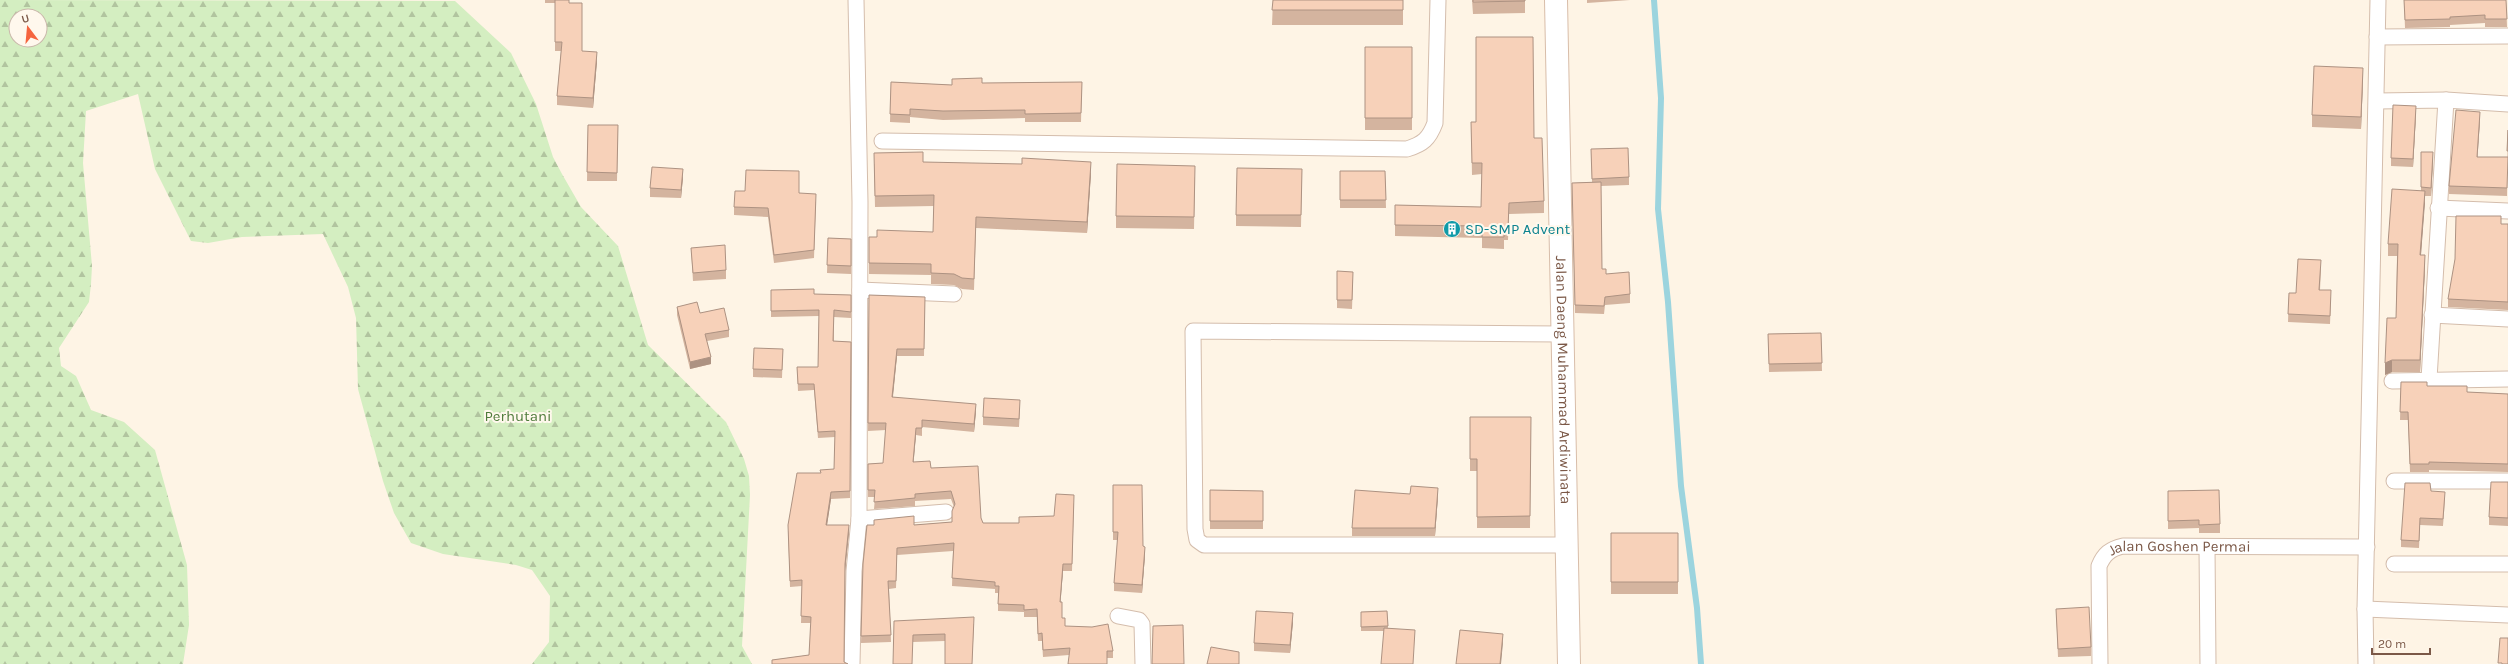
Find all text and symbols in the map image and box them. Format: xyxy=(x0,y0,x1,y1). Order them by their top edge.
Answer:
north arrow xyxy=(8,8,48,48)
text: U xyxy=(20,12,31,26)
building icon: SD-SMP Advent xyxy=(1442,219,1462,239)
place label: SD-SMP Advent xyxy=(1465,220,1571,238)
street label: Jalan Daeng Muhammad Ardiwinata xyxy=(1552,256,1575,504)
park label: Perhutani xyxy=(485,407,551,425)
street label: Jalan Goshen Permai xyxy=(2104,537,2251,559)
scale bar xyxy=(2372,630,2430,656)
text: 20 m xyxy=(2378,637,2406,651)

